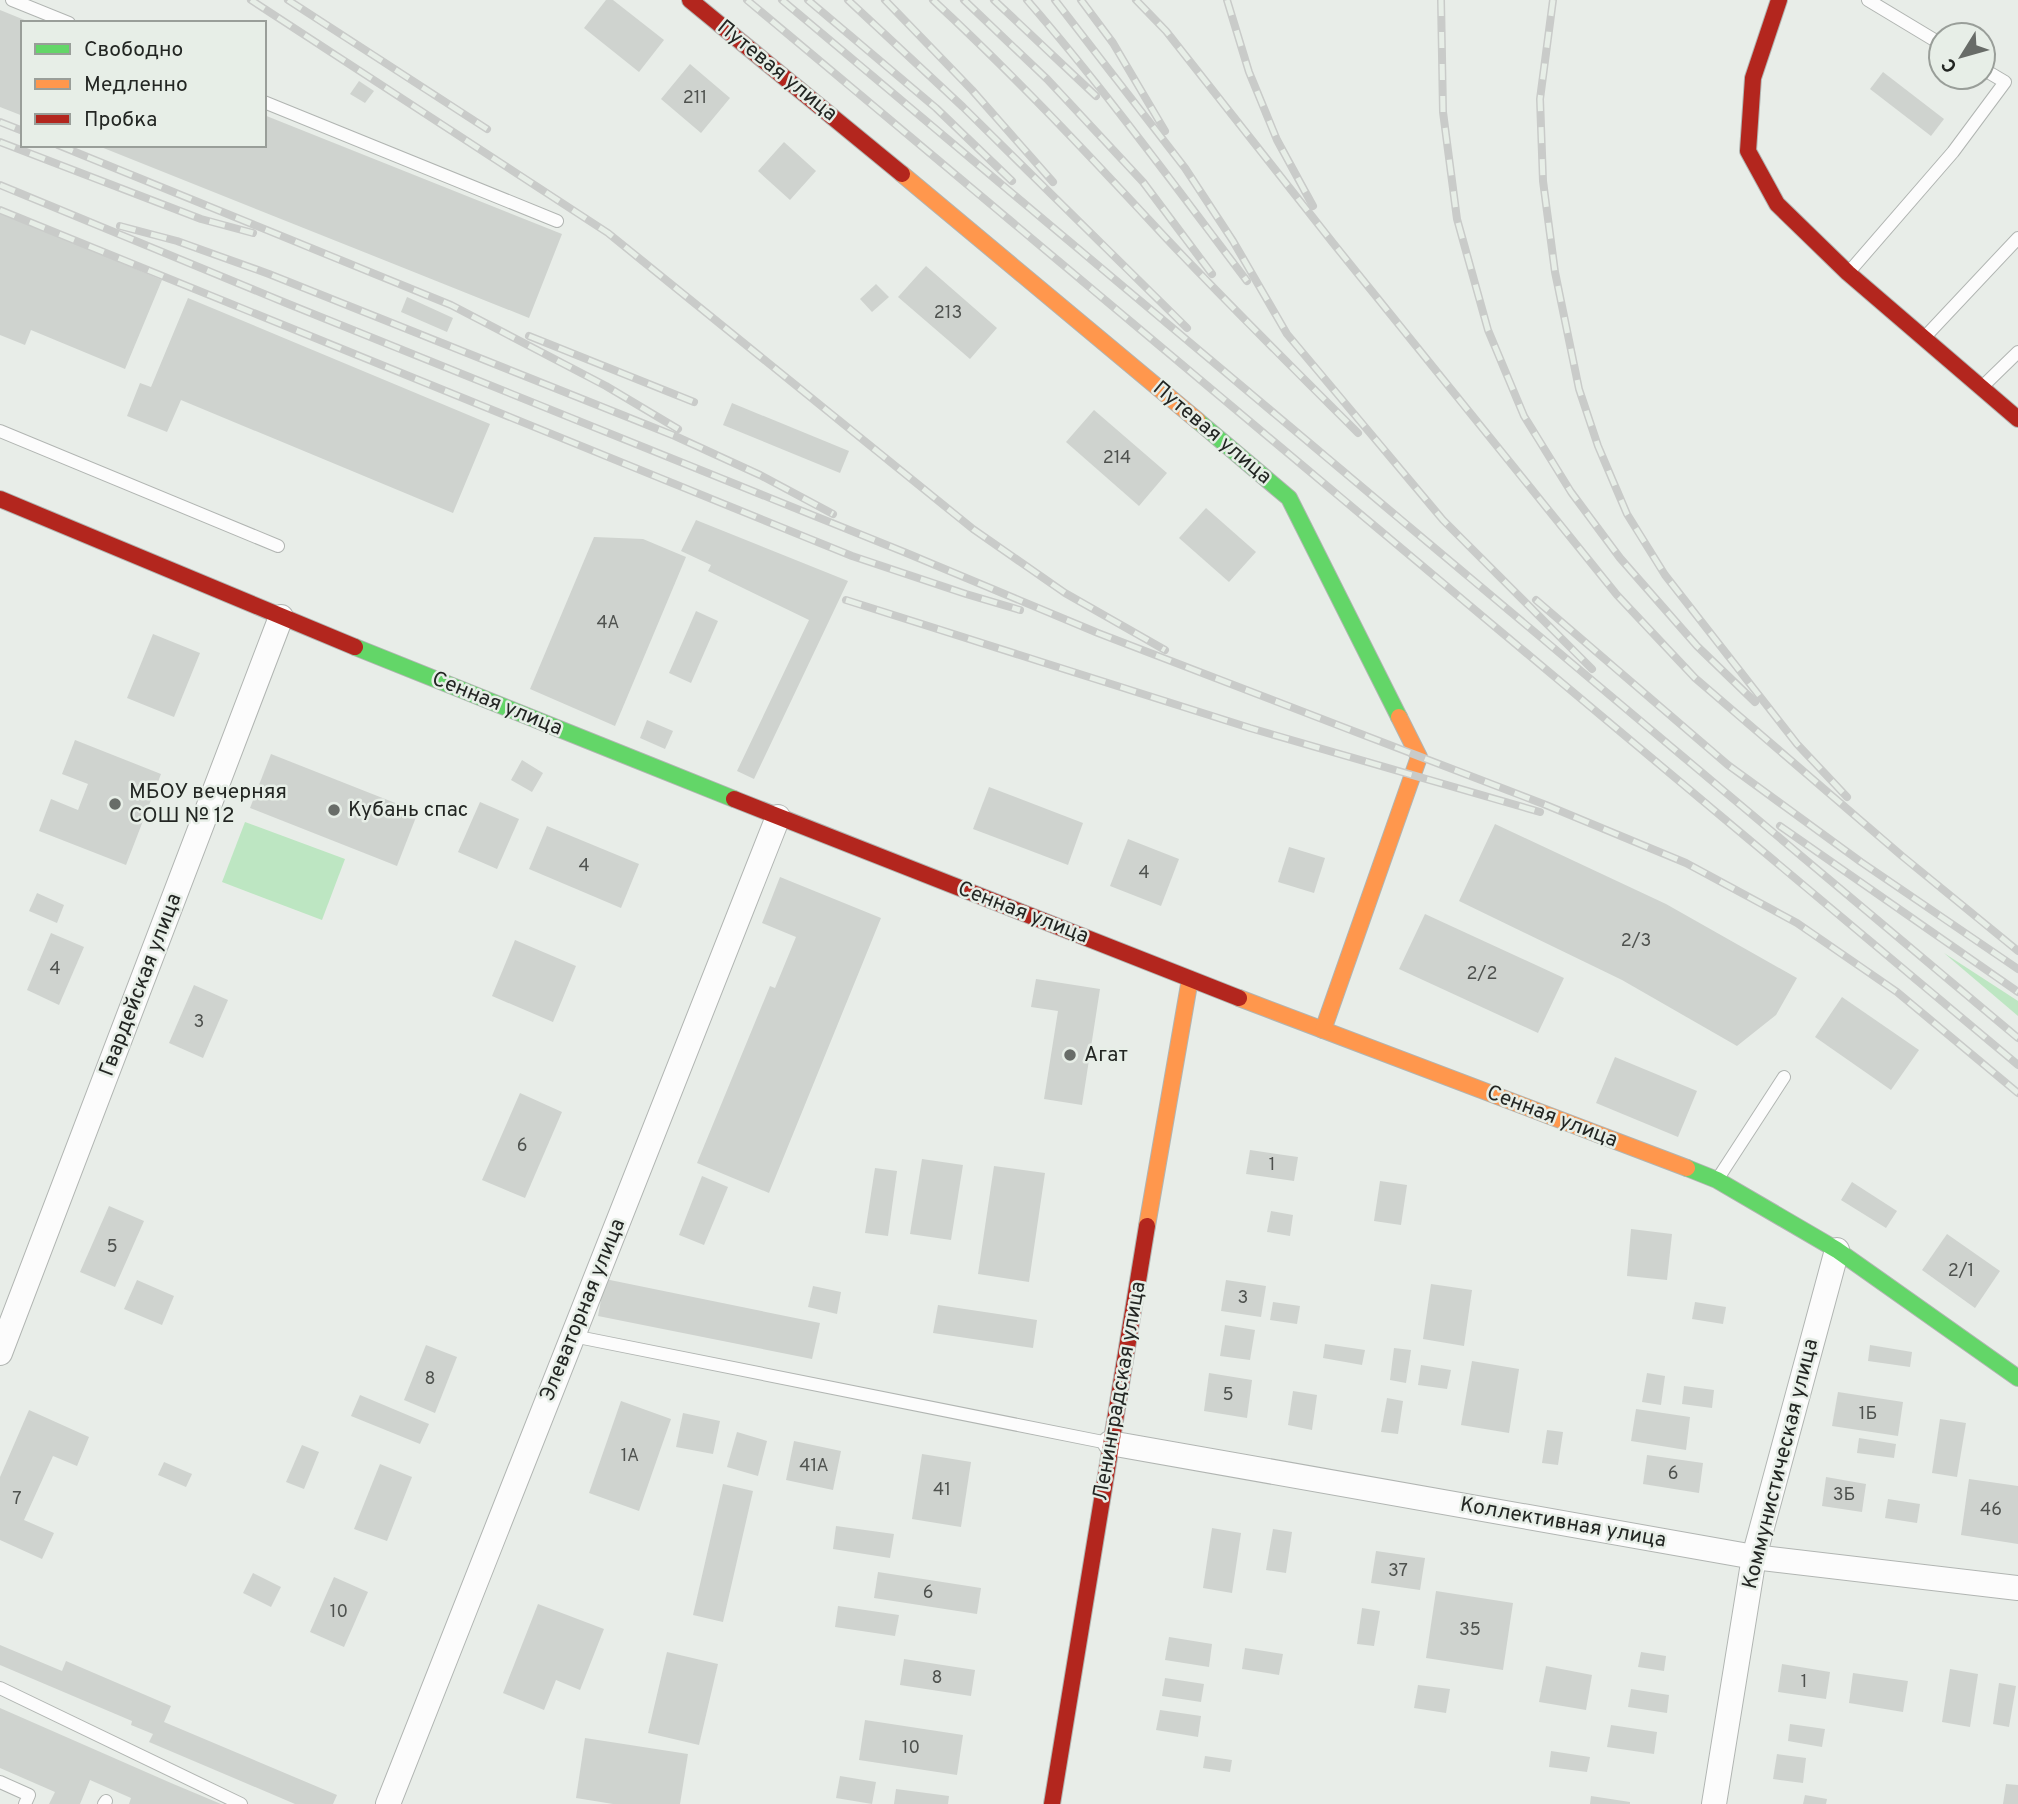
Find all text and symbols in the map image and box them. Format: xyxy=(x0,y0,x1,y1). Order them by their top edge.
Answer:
street label: Путевая улица xyxy=(711,14,843,128)
legend xyxy=(21,21,266,147)
north arrow xyxy=(1927,21,1997,91)
text: Свободно xyxy=(84,37,183,64)
text: С xyxy=(1937,53,1963,77)
text: Медленно xyxy=(84,72,188,99)
house number: 211 xyxy=(683,87,707,110)
text: Пробка xyxy=(84,107,157,134)
house number: 213 xyxy=(934,302,962,325)
street label: Путевая улица xyxy=(1147,375,1277,491)
house number: 214 xyxy=(1103,447,1131,470)
house number: 4А xyxy=(596,612,620,635)
street label: Сенная улица xyxy=(428,666,566,742)
place label: МБОУ вечерняя СОШ № 12 xyxy=(129,779,287,830)
marker: МБОУ вечерняя СОШ № 12 xyxy=(107,796,123,812)
place label: Кубань спас xyxy=(348,797,468,824)
marker: Кубань спас xyxy=(326,802,342,818)
house number: 4 xyxy=(578,855,590,878)
house number: 4 xyxy=(1138,862,1150,885)
street label: Сенная улица xyxy=(954,876,1092,950)
street label: Гвардейская улица xyxy=(94,890,188,1080)
house number: 2/3 xyxy=(1621,930,1651,953)
house number: 4 xyxy=(49,958,61,981)
house number: 2/2 xyxy=(1467,963,1497,986)
house number: 3 xyxy=(194,1011,204,1034)
place label: Агат xyxy=(1084,1042,1128,1069)
marker: Агат xyxy=(1062,1047,1078,1063)
street label: Сенная улица xyxy=(1483,1080,1621,1154)
house number: 6 xyxy=(517,1135,527,1158)
house number: 1 xyxy=(1269,1154,1275,1177)
street label: Элеваторная улица xyxy=(534,1215,632,1405)
house number: 5 xyxy=(106,1236,118,1259)
house number: 2/1 xyxy=(1948,1260,1974,1283)
street label: Ленинградская улица xyxy=(1087,1279,1153,1503)
house number: 3 xyxy=(1238,1287,1248,1310)
street label: Коммунистическая улица xyxy=(1737,1336,1825,1592)
house number: 8 xyxy=(425,1368,436,1391)
house number: 5 xyxy=(1222,1384,1234,1407)
house number: 1Б xyxy=(1859,1403,1877,1426)
house number: 1А xyxy=(621,1445,639,1468)
house number: 41А xyxy=(799,1455,829,1478)
house number: 6 xyxy=(1668,1463,1678,1486)
house number: 41 xyxy=(933,1479,951,1502)
house number: 3Б xyxy=(1833,1484,1855,1507)
house number: 7 xyxy=(12,1488,22,1511)
street label: Коллективная улица xyxy=(1458,1492,1668,1554)
house number: 46 xyxy=(1980,1499,2002,1522)
house number: 37 xyxy=(1388,1560,1408,1583)
house number: 6 xyxy=(923,1582,933,1605)
house number: 10 xyxy=(330,1601,348,1624)
house number: 35 xyxy=(1459,1619,1481,1642)
house number: 8 xyxy=(932,1667,943,1690)
house number: 1 xyxy=(1801,1671,1807,1694)
house number: 10 xyxy=(902,1737,920,1760)

